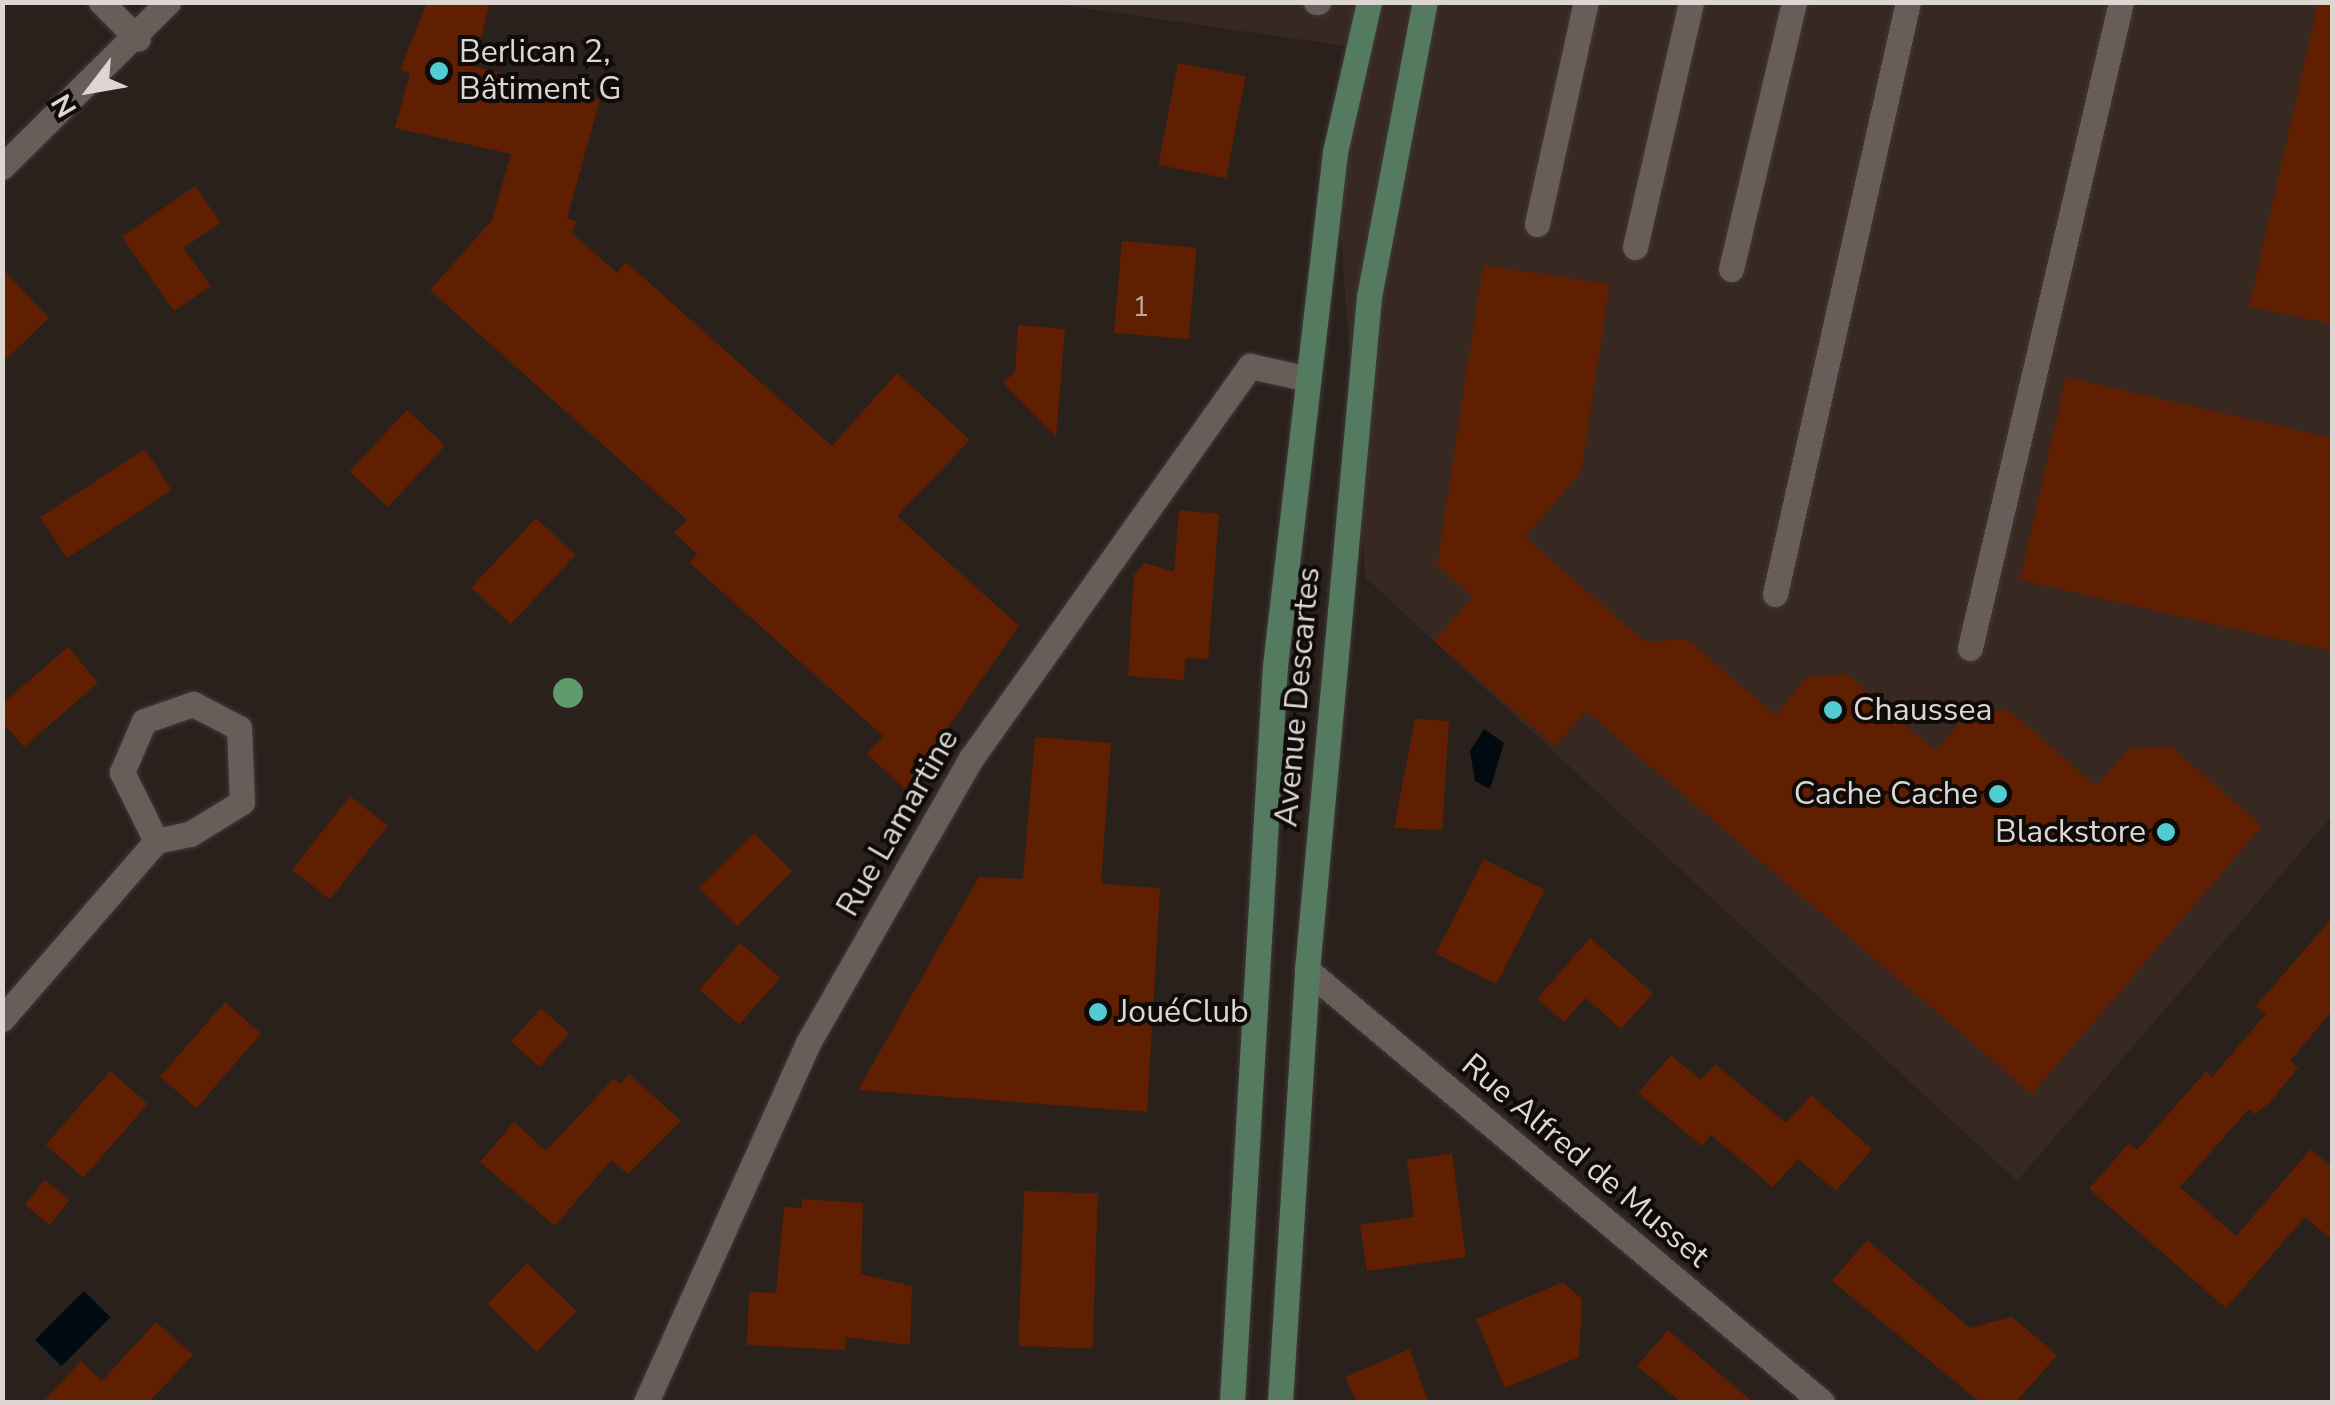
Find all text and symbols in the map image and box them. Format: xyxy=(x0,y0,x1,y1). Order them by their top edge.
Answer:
place label: Berlican 2, Bâtiment G xyxy=(459,34,621,109)
north arrow xyxy=(40,40,140,140)
marker: Berlican 2, Bâtiment G xyxy=(428,60,450,82)
text: N xyxy=(43,87,86,124)
house number: 1 xyxy=(1133,290,1149,324)
street label: Avenue Descartes xyxy=(1268,565,1328,829)
place label: Chaussea xyxy=(1853,691,1992,729)
marker: Chaussea xyxy=(1822,699,1844,721)
street label: Rue Lamartine xyxy=(829,723,967,923)
place label: Cache Cache xyxy=(1794,775,1978,813)
marker: Cache Cache xyxy=(1987,783,2009,805)
place label: Blackstore xyxy=(1995,813,2146,851)
marker: Blackstore xyxy=(2155,821,2177,843)
place label: JouéClub xyxy=(1118,993,1249,1031)
marker: JouéClub xyxy=(1087,1001,1109,1023)
street label: Rue Alfred de Musset xyxy=(1453,1046,1717,1276)

